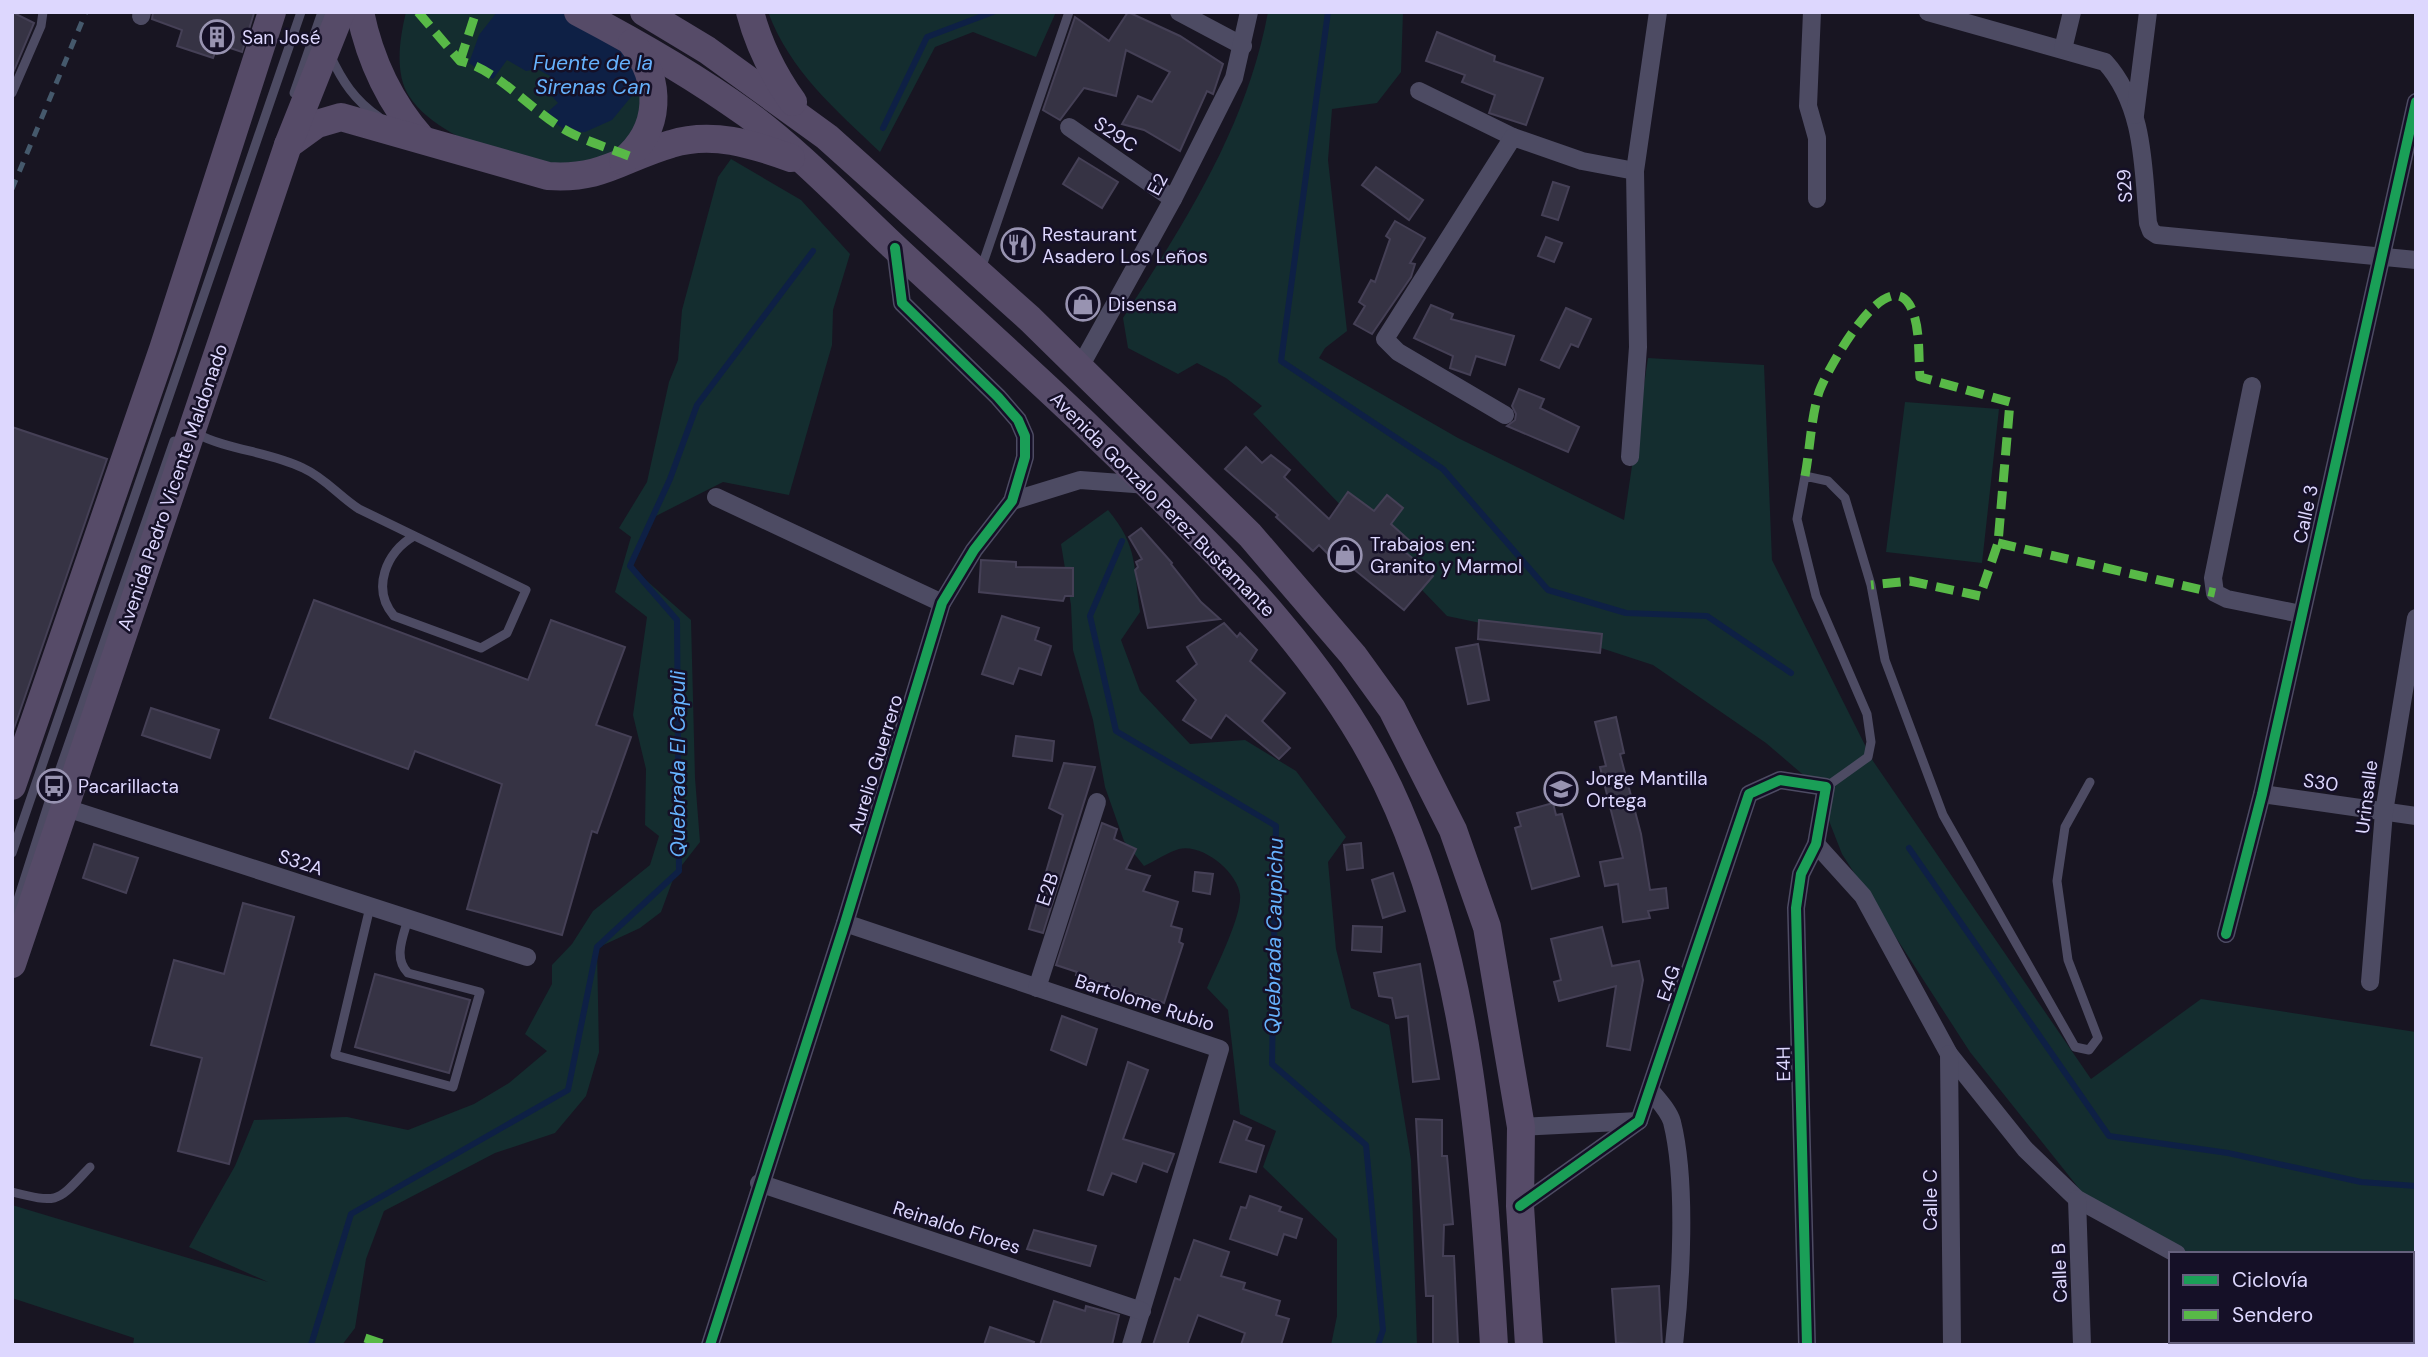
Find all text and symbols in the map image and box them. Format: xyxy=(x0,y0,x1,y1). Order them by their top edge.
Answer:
building icon: San José xyxy=(198,18,236,56)
place label: San José xyxy=(242,25,320,50)
water label: Fuente de la Sirenas Can xyxy=(533,49,653,101)
street label: S29C xyxy=(1089,111,1142,158)
street label: S29 xyxy=(2111,168,2138,204)
street label: E2 xyxy=(1141,169,1174,200)
place label: Restaurant Asadero Los Leños xyxy=(1042,222,1208,269)
restaurant icon: Restaurant Asadero Los Leños xyxy=(999,226,1037,264)
shop icon: Disensa xyxy=(1064,285,1102,323)
place label: Disensa xyxy=(1108,292,1177,317)
street label: Avenida Pedro Vicente Maldonado xyxy=(112,340,233,634)
street label: Avenida Gonzalo Perez Bustamante xyxy=(1045,386,1281,622)
street label: Calle 3 xyxy=(2287,482,2324,546)
place label: Trabajos en: Granito y Marmol xyxy=(1370,532,1522,579)
shop icon: Trabajos en: Granito y Marmol xyxy=(1326,536,1364,574)
water label: Quebrada El Capuli xyxy=(664,670,692,858)
street label: Aurelio Guerrero xyxy=(842,691,909,837)
street label: Urinsalle xyxy=(2350,759,2383,835)
place label: Jorge Mantilla Ortega xyxy=(1586,766,1708,813)
bus stop icon: Pacarillacta xyxy=(35,767,73,805)
street label: S30 xyxy=(2302,768,2340,797)
school or university icon: Jorge Mantilla Ortega xyxy=(1542,770,1580,808)
place label: Pacarillacta xyxy=(78,774,179,799)
water label: Quebrada Caupichu xyxy=(1258,837,1290,1035)
street label: S32A xyxy=(275,844,327,882)
street label: E2B xyxy=(1030,870,1064,909)
street label: E4G xyxy=(1651,962,1686,1004)
street label: Bartolome Rubio xyxy=(1072,968,1218,1037)
street label: E4H xyxy=(1771,1046,1796,1082)
street label: Calle C xyxy=(1918,1169,1943,1231)
street label: Reinaldo Flores xyxy=(890,1195,1024,1260)
street label: Calle B xyxy=(2046,1243,2073,1303)
legend xyxy=(2169,1252,2414,1343)
text: Ciclovía xyxy=(2232,1266,2308,1294)
text: Sendero xyxy=(2232,1301,2313,1329)

